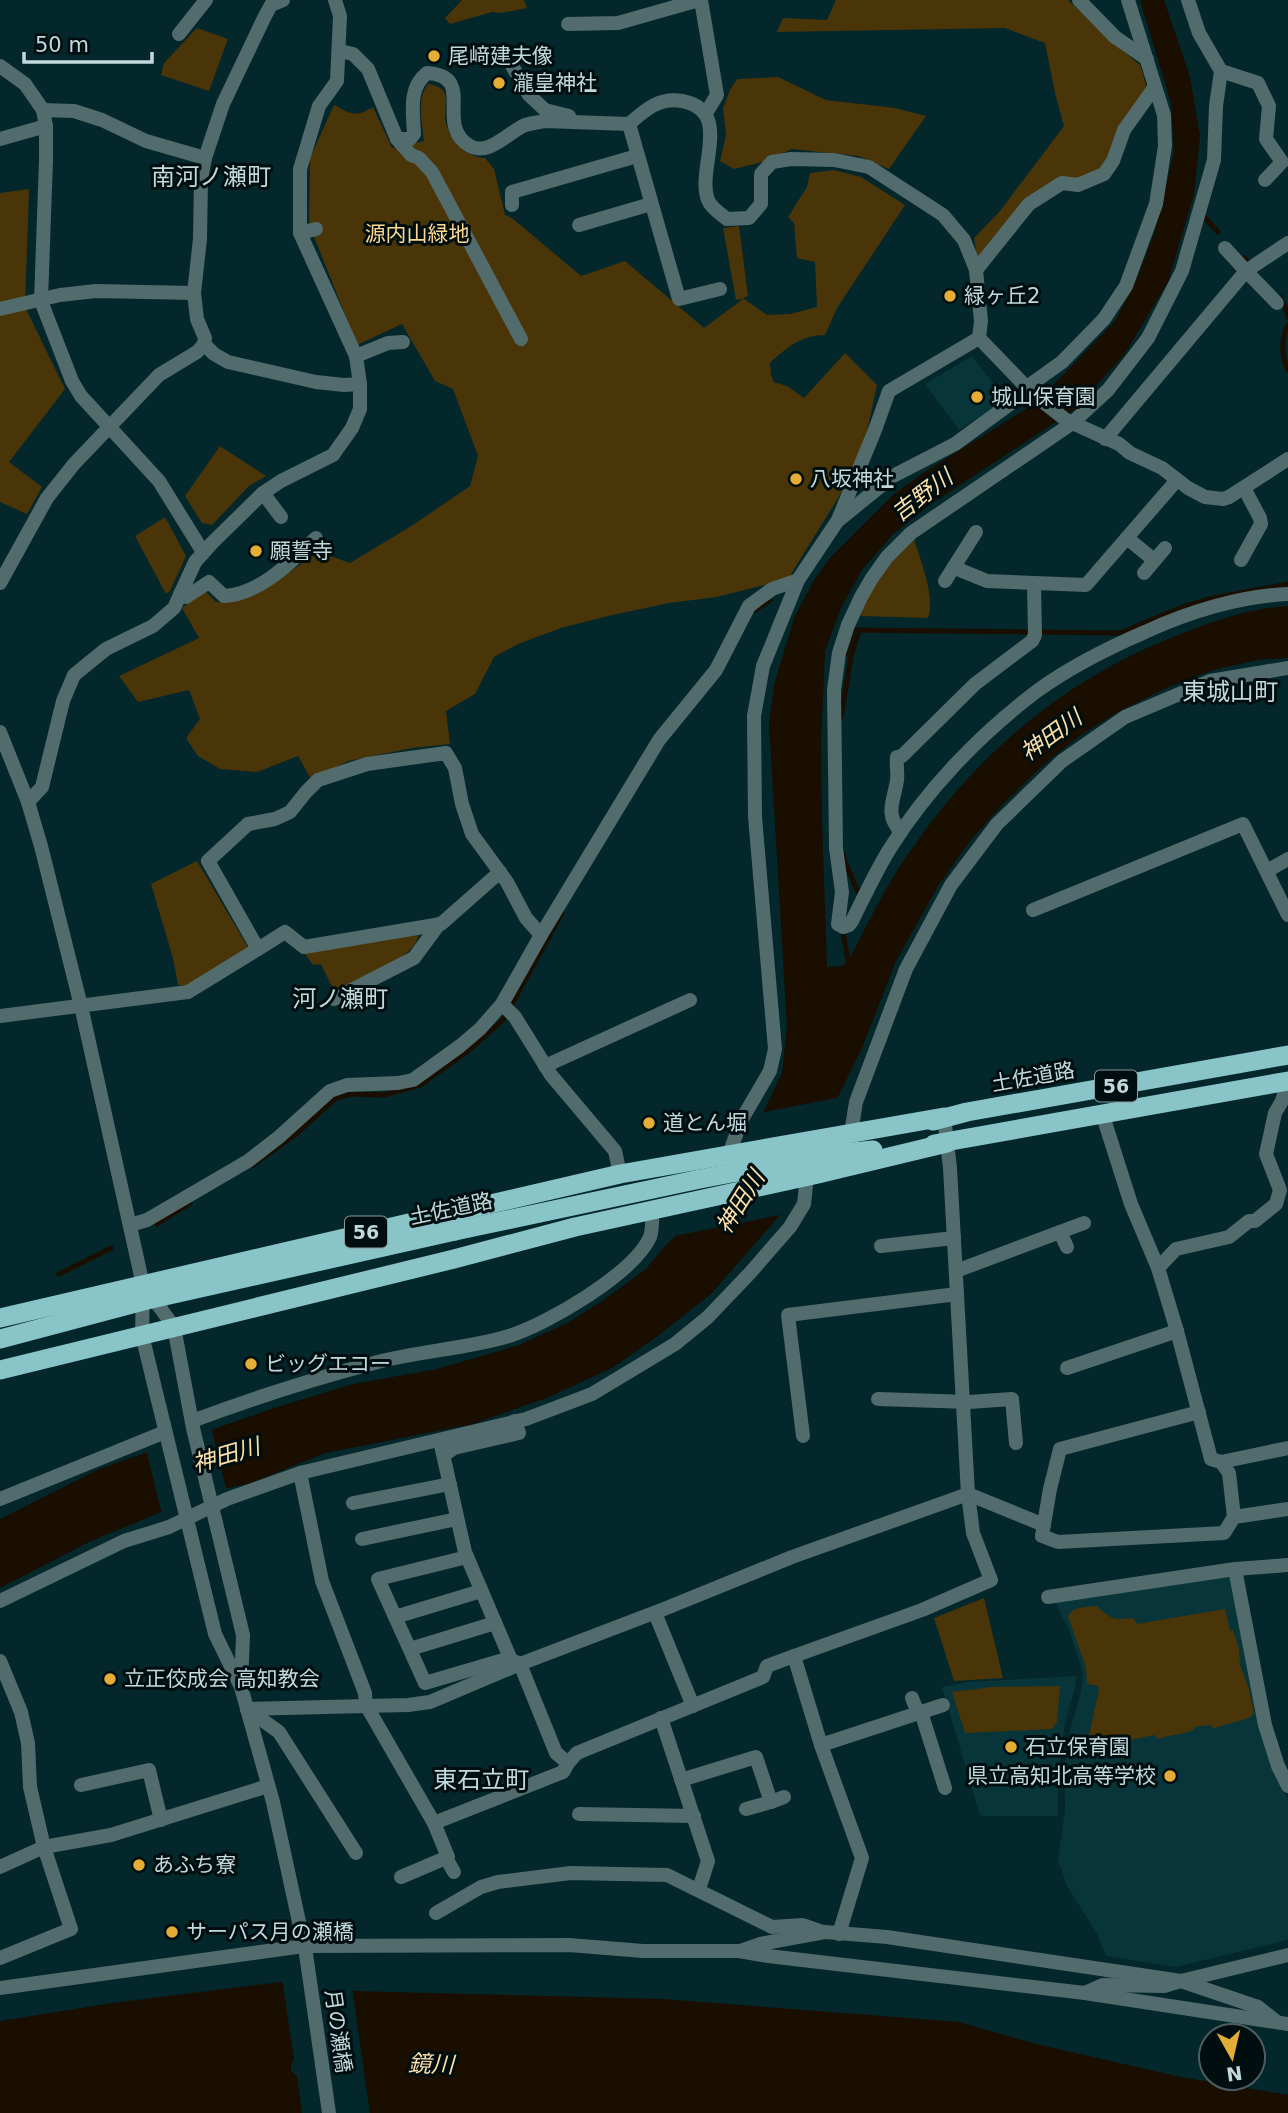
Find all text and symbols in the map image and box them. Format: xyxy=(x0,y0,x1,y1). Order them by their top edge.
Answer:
scale bar xyxy=(24,21,152,65)
text: 50 m xyxy=(35,33,89,57)
place label: 尾﨑建夫像 xyxy=(448,44,553,68)
marker: 尾﨑建夫像 xyxy=(426,48,442,64)
place label: 瀧皇神社 xyxy=(513,71,597,95)
marker: 瀧皇神社 xyxy=(491,75,507,91)
district label: 南河ノ瀬町 xyxy=(151,163,271,191)
park label: 源内山緑地 xyxy=(365,222,470,246)
place label: 緑ヶ丘2 xyxy=(964,284,1040,308)
marker: 緑ヶ丘2 xyxy=(942,288,958,304)
place label: 城山保育園 xyxy=(991,385,1096,409)
marker: 城山保育園 xyxy=(969,389,985,405)
water label: 吉野川 xyxy=(887,462,960,526)
place label: 八坂神社 xyxy=(810,467,894,491)
marker: 八坂神社 xyxy=(788,471,804,487)
place label: 願誓寺 xyxy=(270,539,333,563)
marker: 願誓寺 xyxy=(248,543,264,559)
district label: 東城山町 xyxy=(1182,678,1278,706)
water label: 神田川 xyxy=(1015,702,1089,766)
district label: 河ノ瀬町 xyxy=(292,985,388,1013)
street label: 土佐道路 xyxy=(990,1058,1076,1096)
road number: 56 xyxy=(1095,1070,1137,1102)
place label: 道とん堀 xyxy=(663,1111,747,1135)
marker: 道とん堀 xyxy=(641,1115,657,1131)
water label: 神田川 xyxy=(711,1163,771,1238)
street label: 土佐道路 xyxy=(407,1189,495,1229)
road number: 56 xyxy=(345,1216,387,1248)
place label: ビッグエコー xyxy=(265,1352,391,1376)
marker: ビッグエコー xyxy=(243,1356,259,1372)
water label: 神田川 xyxy=(189,1432,266,1477)
place label: 立正佼成会 高知教会 xyxy=(124,1667,320,1691)
marker: 立正佼成会 高知教会 xyxy=(102,1671,118,1687)
place label: 石立保育園 xyxy=(1025,1735,1130,1759)
marker: 石立保育園 xyxy=(1003,1739,1019,1755)
place label: 県立高知北高等学校 xyxy=(967,1764,1156,1788)
district label: 東石立町 xyxy=(433,1766,529,1794)
marker: 県立高知北高等学校 xyxy=(1162,1768,1178,1784)
place label: あふち寮 xyxy=(153,1853,236,1877)
marker: あふち寮 xyxy=(131,1857,147,1873)
place label: サーパス月の瀬橋 xyxy=(186,1920,354,1944)
marker: サーパス月の瀬橋 xyxy=(164,1924,180,1940)
street label: 月の瀬橋 xyxy=(320,1988,356,2074)
north arrow xyxy=(1197,2022,1267,2092)
water label: 鏡川 xyxy=(408,2050,457,2078)
text: N xyxy=(1225,2062,1244,2086)

